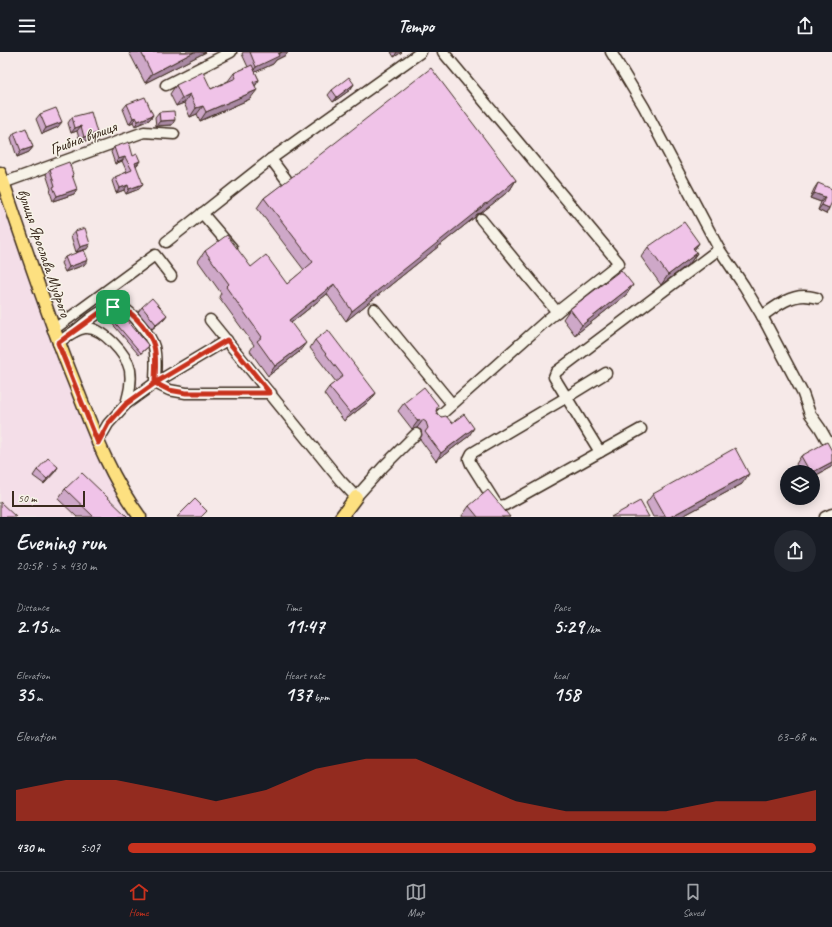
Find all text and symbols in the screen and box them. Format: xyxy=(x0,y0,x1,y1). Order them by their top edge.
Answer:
icon: menu xyxy=(16,15,38,37)
text: Tempo xyxy=(398,15,434,37)
icon: share xyxy=(794,15,816,37)
street label: Грибна вулиця xyxy=(47,116,120,159)
street label: вулиця Ярослава Мудрого xyxy=(13,186,76,321)
pin xyxy=(96,290,130,324)
icon: arrive xyxy=(102,296,124,318)
map controls xyxy=(780,465,820,505)
button: layers xyxy=(780,465,820,505)
scale bar xyxy=(12,489,85,508)
text: 50 m xyxy=(18,491,37,505)
text: Evening run xyxy=(16,529,106,557)
button: share xyxy=(774,530,816,572)
text: 20:58 · 5 × 430 m xyxy=(16,558,97,574)
text: Distance xyxy=(16,600,49,614)
text: Time xyxy=(285,600,302,614)
text: Pace xyxy=(553,600,570,614)
text: 2.15 xyxy=(16,614,47,639)
text: 11:47 xyxy=(285,614,325,639)
text: 5:29 xyxy=(553,614,584,639)
text: km xyxy=(47,622,60,636)
text: /km xyxy=(584,622,601,636)
text: Elevation xyxy=(16,668,50,682)
text: Heart rate xyxy=(285,668,325,682)
text: kcal xyxy=(553,668,568,682)
text: 35 xyxy=(16,682,34,707)
text: 137 xyxy=(285,682,312,707)
text: 158 xyxy=(553,682,580,707)
text: m xyxy=(34,690,43,704)
text: bpm xyxy=(312,690,329,704)
text: Elevation xyxy=(16,729,56,745)
text: 63–68 m xyxy=(776,729,816,745)
text: 430 m xyxy=(16,840,44,856)
text: 5:07 xyxy=(80,840,100,856)
tab: Home xyxy=(128,881,150,919)
tab: Map xyxy=(405,881,427,919)
tab: Saved xyxy=(682,881,704,919)

